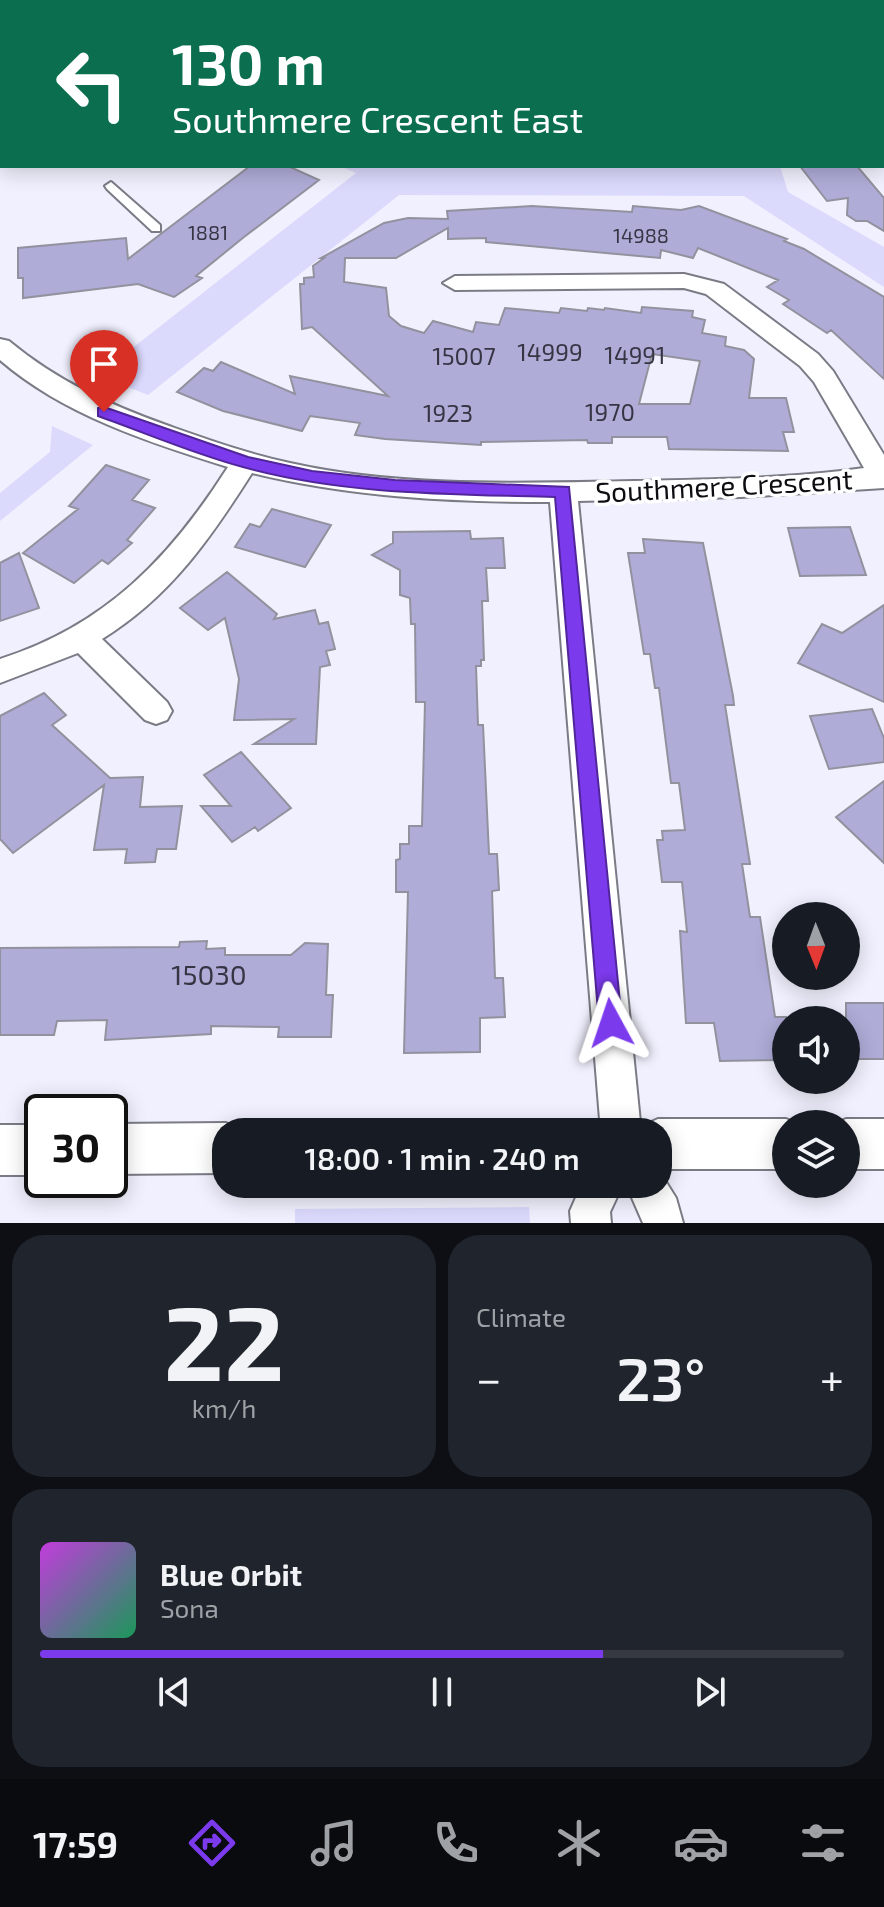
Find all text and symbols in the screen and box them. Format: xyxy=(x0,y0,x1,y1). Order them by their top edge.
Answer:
text: 130 m xyxy=(172,29,325,96)
icon: left xyxy=(40,32,144,136)
text: Southmere Crescent East xyxy=(172,97,583,140)
house number: 1881 xyxy=(188,220,228,244)
house number: 14988 xyxy=(613,223,669,247)
pin xyxy=(70,330,138,412)
house number: 14999 xyxy=(517,337,583,366)
house number: 14991 xyxy=(604,340,666,369)
house number: 15007 xyxy=(432,341,496,370)
icon: arrive xyxy=(82,342,126,386)
house number: 1970 xyxy=(585,397,635,426)
house number: 1923 xyxy=(423,398,473,427)
street label: Southmere Crescent xyxy=(594,461,854,509)
north arrow xyxy=(772,902,860,990)
map controls xyxy=(772,902,860,1198)
house number: 15030 xyxy=(171,957,247,991)
position arrow xyxy=(569,981,653,1065)
button: sound xyxy=(772,1006,860,1094)
speed limit sign: 30 xyxy=(24,1094,128,1198)
button: layers xyxy=(772,1110,860,1198)
text: 18:00 · 1 min · 240 m xyxy=(304,1140,580,1176)
text: 22 xyxy=(164,1277,284,1402)
text: Climate xyxy=(476,1301,566,1332)
text: 23° xyxy=(616,1341,705,1413)
text: − xyxy=(476,1351,502,1404)
text: + xyxy=(820,1351,844,1404)
text: km/h xyxy=(192,1392,256,1423)
text: Blue Orbit xyxy=(160,1556,302,1592)
text: Sona xyxy=(160,1592,219,1623)
icon: previous xyxy=(152,1670,196,1714)
icon: pause xyxy=(420,1670,464,1714)
icon: next xyxy=(688,1670,732,1714)
icon: directions xyxy=(184,1815,240,1871)
icon: music xyxy=(306,1815,362,1871)
icon: phone xyxy=(428,1815,484,1871)
icon: climate xyxy=(551,1815,607,1871)
icon: car xyxy=(673,1815,729,1871)
icon: filters xyxy=(795,1815,851,1871)
text: 17:59 xyxy=(33,1822,118,1865)

